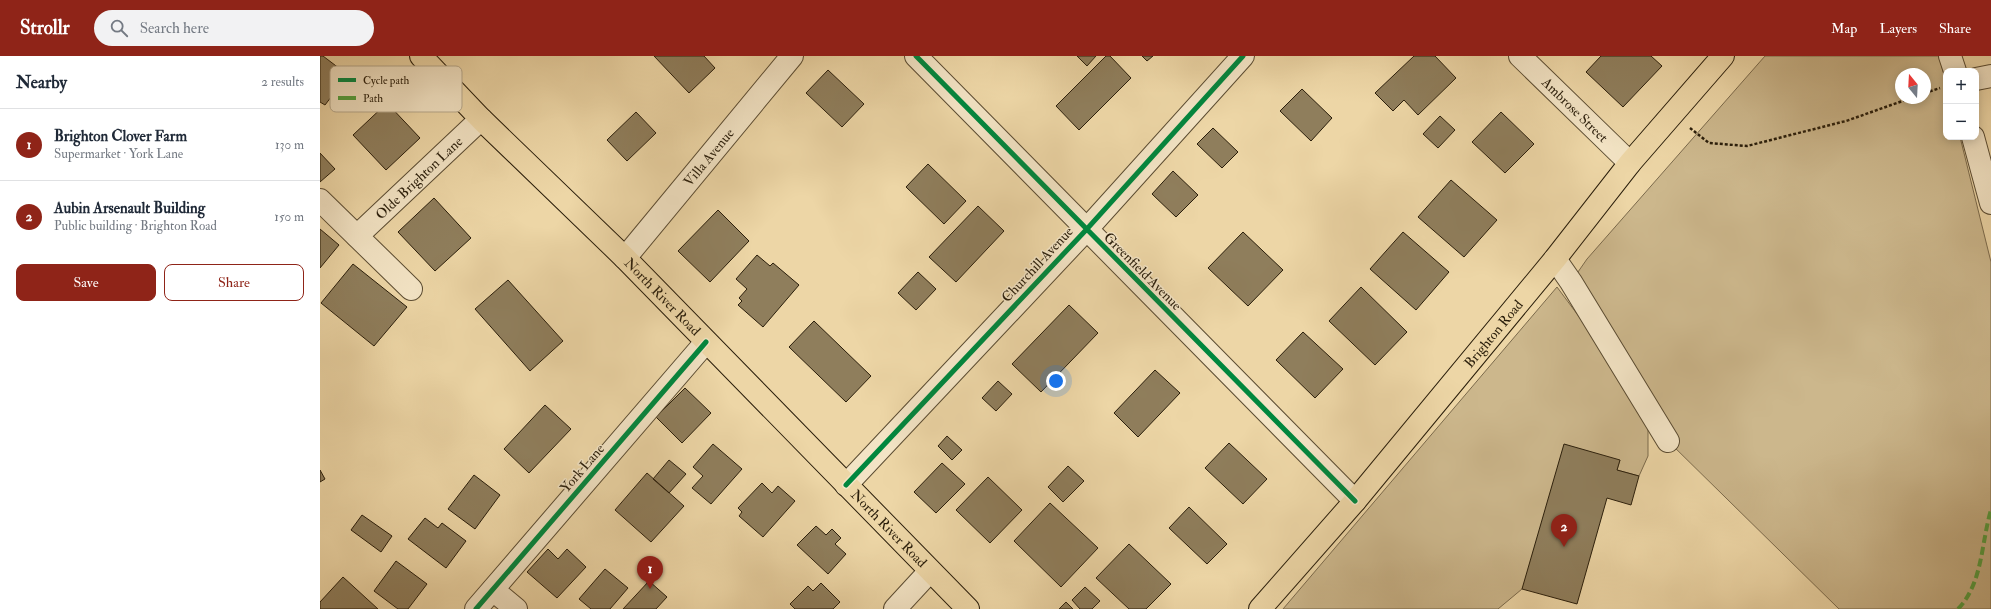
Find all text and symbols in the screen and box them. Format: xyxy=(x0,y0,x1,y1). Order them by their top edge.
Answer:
search box xyxy=(94,10,374,46)
text: Strollr xyxy=(20,16,70,40)
icon: search xyxy=(108,17,130,39)
text: Search here xyxy=(140,19,209,38)
text: Map xyxy=(1831,20,1857,37)
text: Layers xyxy=(1879,20,1917,37)
text: Share xyxy=(1939,20,1971,37)
legend xyxy=(330,66,462,112)
north arrow xyxy=(1895,68,1931,104)
map controls xyxy=(1943,68,1979,140)
button: + xyxy=(1943,68,1979,104)
text: Nearby xyxy=(16,72,67,93)
street label: Ambrose Street xyxy=(1537,73,1612,146)
text: 2 results xyxy=(261,74,304,90)
text: Cycle path xyxy=(363,74,409,88)
text: Path xyxy=(363,92,383,105)
button: − xyxy=(1943,104,1979,140)
street label: Villa Avenue xyxy=(680,125,738,190)
text: Brighton Clover Farm xyxy=(54,127,187,146)
street label: Olde Brighton Lane xyxy=(372,133,466,223)
text: 1 xyxy=(27,137,31,153)
text: 130 m xyxy=(275,137,304,153)
text: Supermarket · York Lane xyxy=(54,146,183,162)
text: Aubin Arsenault Building xyxy=(54,199,205,218)
text: 2 xyxy=(26,209,32,225)
text: 150 m xyxy=(274,209,304,225)
text: Public building · Brighton Road xyxy=(54,218,217,234)
street label: Churchill Avenue xyxy=(998,223,1077,306)
street label: Greenfield Avenue xyxy=(1100,229,1185,314)
street label: North River Road xyxy=(621,254,704,339)
button: Save xyxy=(16,264,156,301)
button: Share xyxy=(164,264,304,301)
street label: Brighton Road xyxy=(1461,296,1527,371)
your location xyxy=(1046,371,1066,391)
street label: York Lane xyxy=(557,440,608,496)
street label: North River Road xyxy=(847,486,931,571)
pin: 2 xyxy=(1551,514,1577,547)
pin: 1 xyxy=(637,556,663,589)

